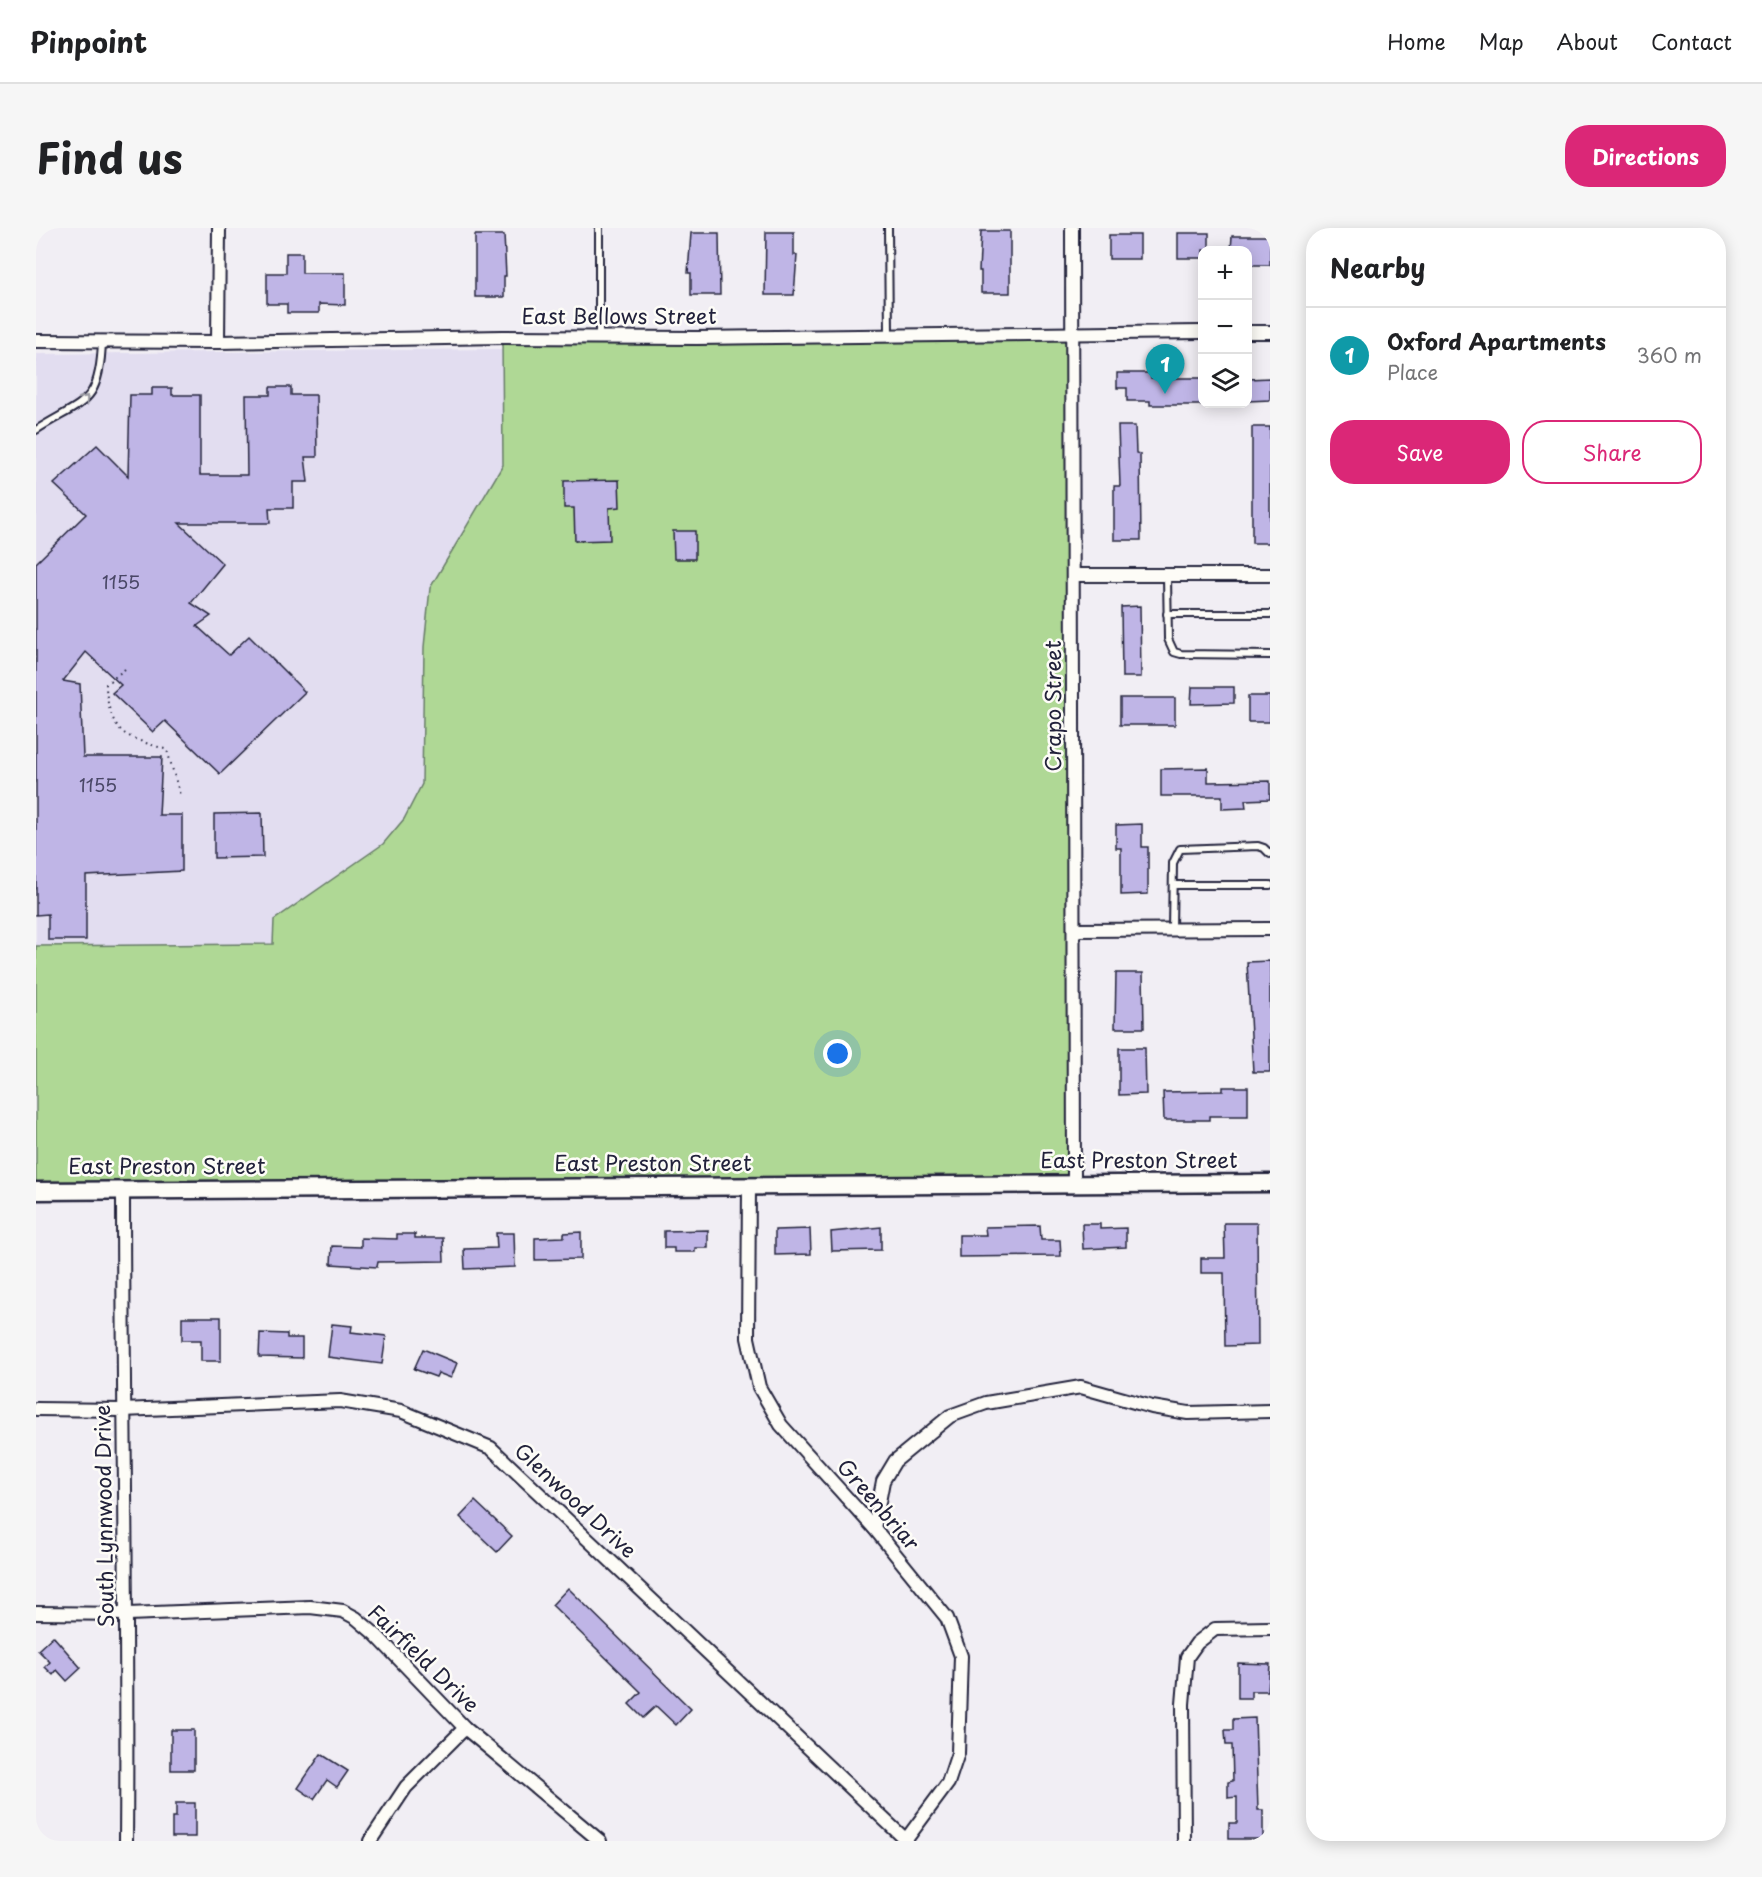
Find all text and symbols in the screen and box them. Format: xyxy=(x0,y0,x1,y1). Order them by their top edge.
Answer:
text: Pinpoint xyxy=(30,20,147,63)
text: Home xyxy=(1387,25,1446,57)
text: Map xyxy=(1479,25,1524,57)
text: About xyxy=(1557,25,1618,57)
text: Contact xyxy=(1651,25,1732,57)
text: Find us xyxy=(36,125,183,188)
button: Directions xyxy=(1565,125,1726,187)
map controls xyxy=(1198,246,1252,408)
button: + xyxy=(1198,246,1252,300)
text: Nearby xyxy=(1330,248,1425,287)
street label: East Bellows Street xyxy=(522,299,716,331)
button: − xyxy=(1198,300,1252,354)
text: Oxford Apartments xyxy=(1387,324,1606,357)
text: 1 xyxy=(1345,340,1354,370)
text: 360 m xyxy=(1636,340,1702,370)
pin: 1 xyxy=(1146,344,1184,394)
button: layers xyxy=(1198,354,1252,408)
text: Place xyxy=(1387,357,1438,387)
one-way arrow xyxy=(78,395,89,406)
button: Save xyxy=(1330,420,1510,484)
button: Share xyxy=(1522,420,1702,484)
house number: 1155 xyxy=(102,568,140,595)
street label: Crapo Street xyxy=(1036,640,1068,772)
house number: 1155 xyxy=(79,771,117,798)
your location xyxy=(823,1039,852,1068)
street label: East Preston Street xyxy=(1040,1143,1238,1175)
street label: East Preston Street xyxy=(554,1146,752,1178)
street label: East Preston Street xyxy=(68,1149,266,1181)
street label: South Lynnwood Drive xyxy=(85,1405,121,1627)
street label: Glenwood Drive xyxy=(508,1434,645,1565)
street label: Greenbriar xyxy=(831,1451,929,1557)
street label: Fairfield Drive xyxy=(361,1596,487,1719)

